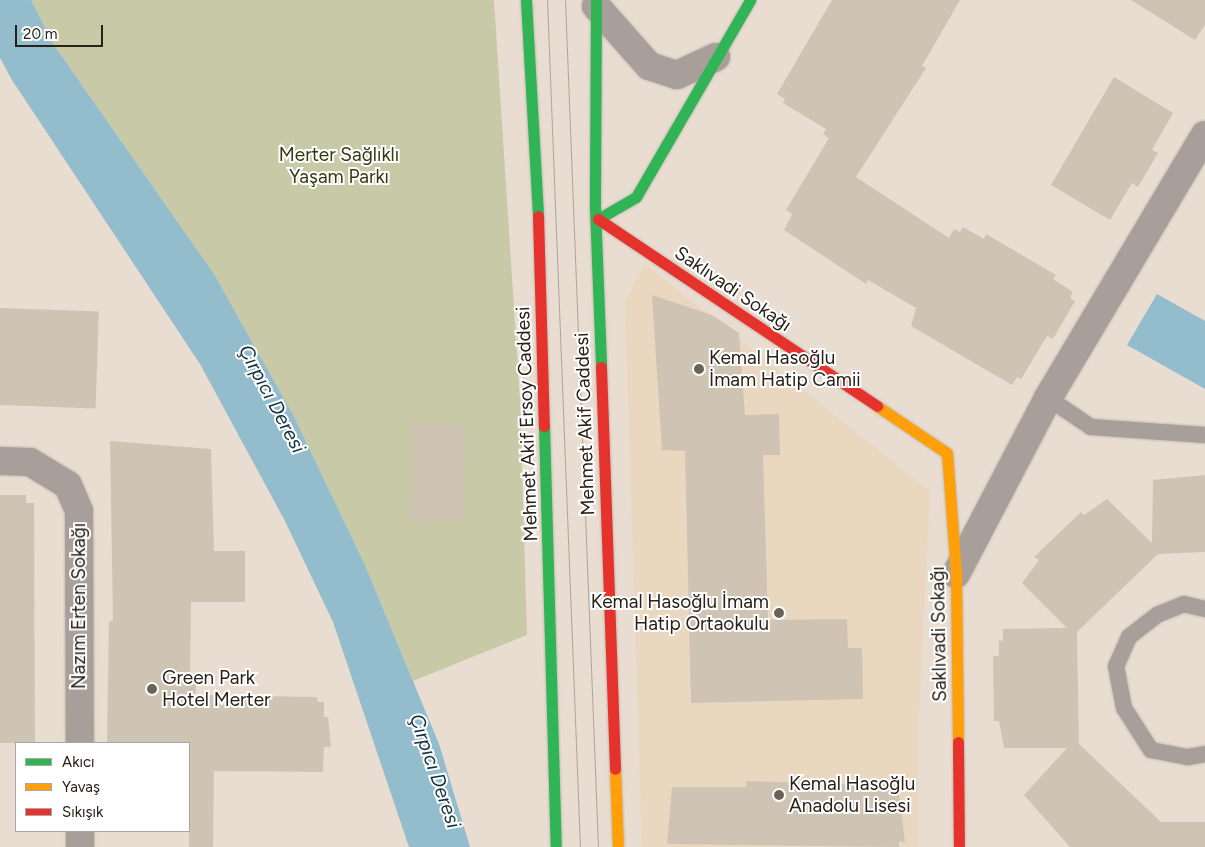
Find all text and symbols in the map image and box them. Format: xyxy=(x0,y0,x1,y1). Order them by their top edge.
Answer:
scale bar xyxy=(18,15,105,47)
text: 20 m xyxy=(23,25,57,43)
park label: Merter Sağlıklı Yaşam Parkı xyxy=(279,144,399,188)
street label: Saklıvadi Sokağı xyxy=(670,242,796,336)
street label: Mehmet Akif Ersoy Caddesi xyxy=(512,306,542,542)
street label: Mehmet Akif Caddesi xyxy=(570,332,600,516)
water label: Çırpıcı Deresi xyxy=(233,341,311,457)
place label: Kemal Hasoğlu İmam Hatip Camii xyxy=(709,347,861,391)
marker: Kemal Hasoğlu İmam Hatip Camii xyxy=(693,363,705,375)
street label: Nazım Erten Sokağı xyxy=(68,523,90,689)
street label: Saklıvadi Sokağı xyxy=(926,566,952,702)
place label: Kemal Hasoğlu İmam Hatip Ortaokulu xyxy=(591,591,769,635)
marker: Kemal Hasoğlu İmam Hatip Ortaokulu xyxy=(773,607,785,619)
place label: Green Park Hotel Merter xyxy=(162,667,270,711)
marker: Green Park Hotel Merter xyxy=(146,683,158,695)
water label: Çırpıcı Deresi xyxy=(404,711,466,831)
legend xyxy=(15,742,190,832)
text: Akıcı xyxy=(62,753,95,771)
place label: Kemal Hasoğlu Anadolu Lisesi xyxy=(789,773,915,817)
text: Yavaş xyxy=(62,778,100,796)
marker: Kemal Hasoğlu Anadolu Lisesi xyxy=(773,789,785,801)
text: Sıkışık xyxy=(62,803,103,821)

